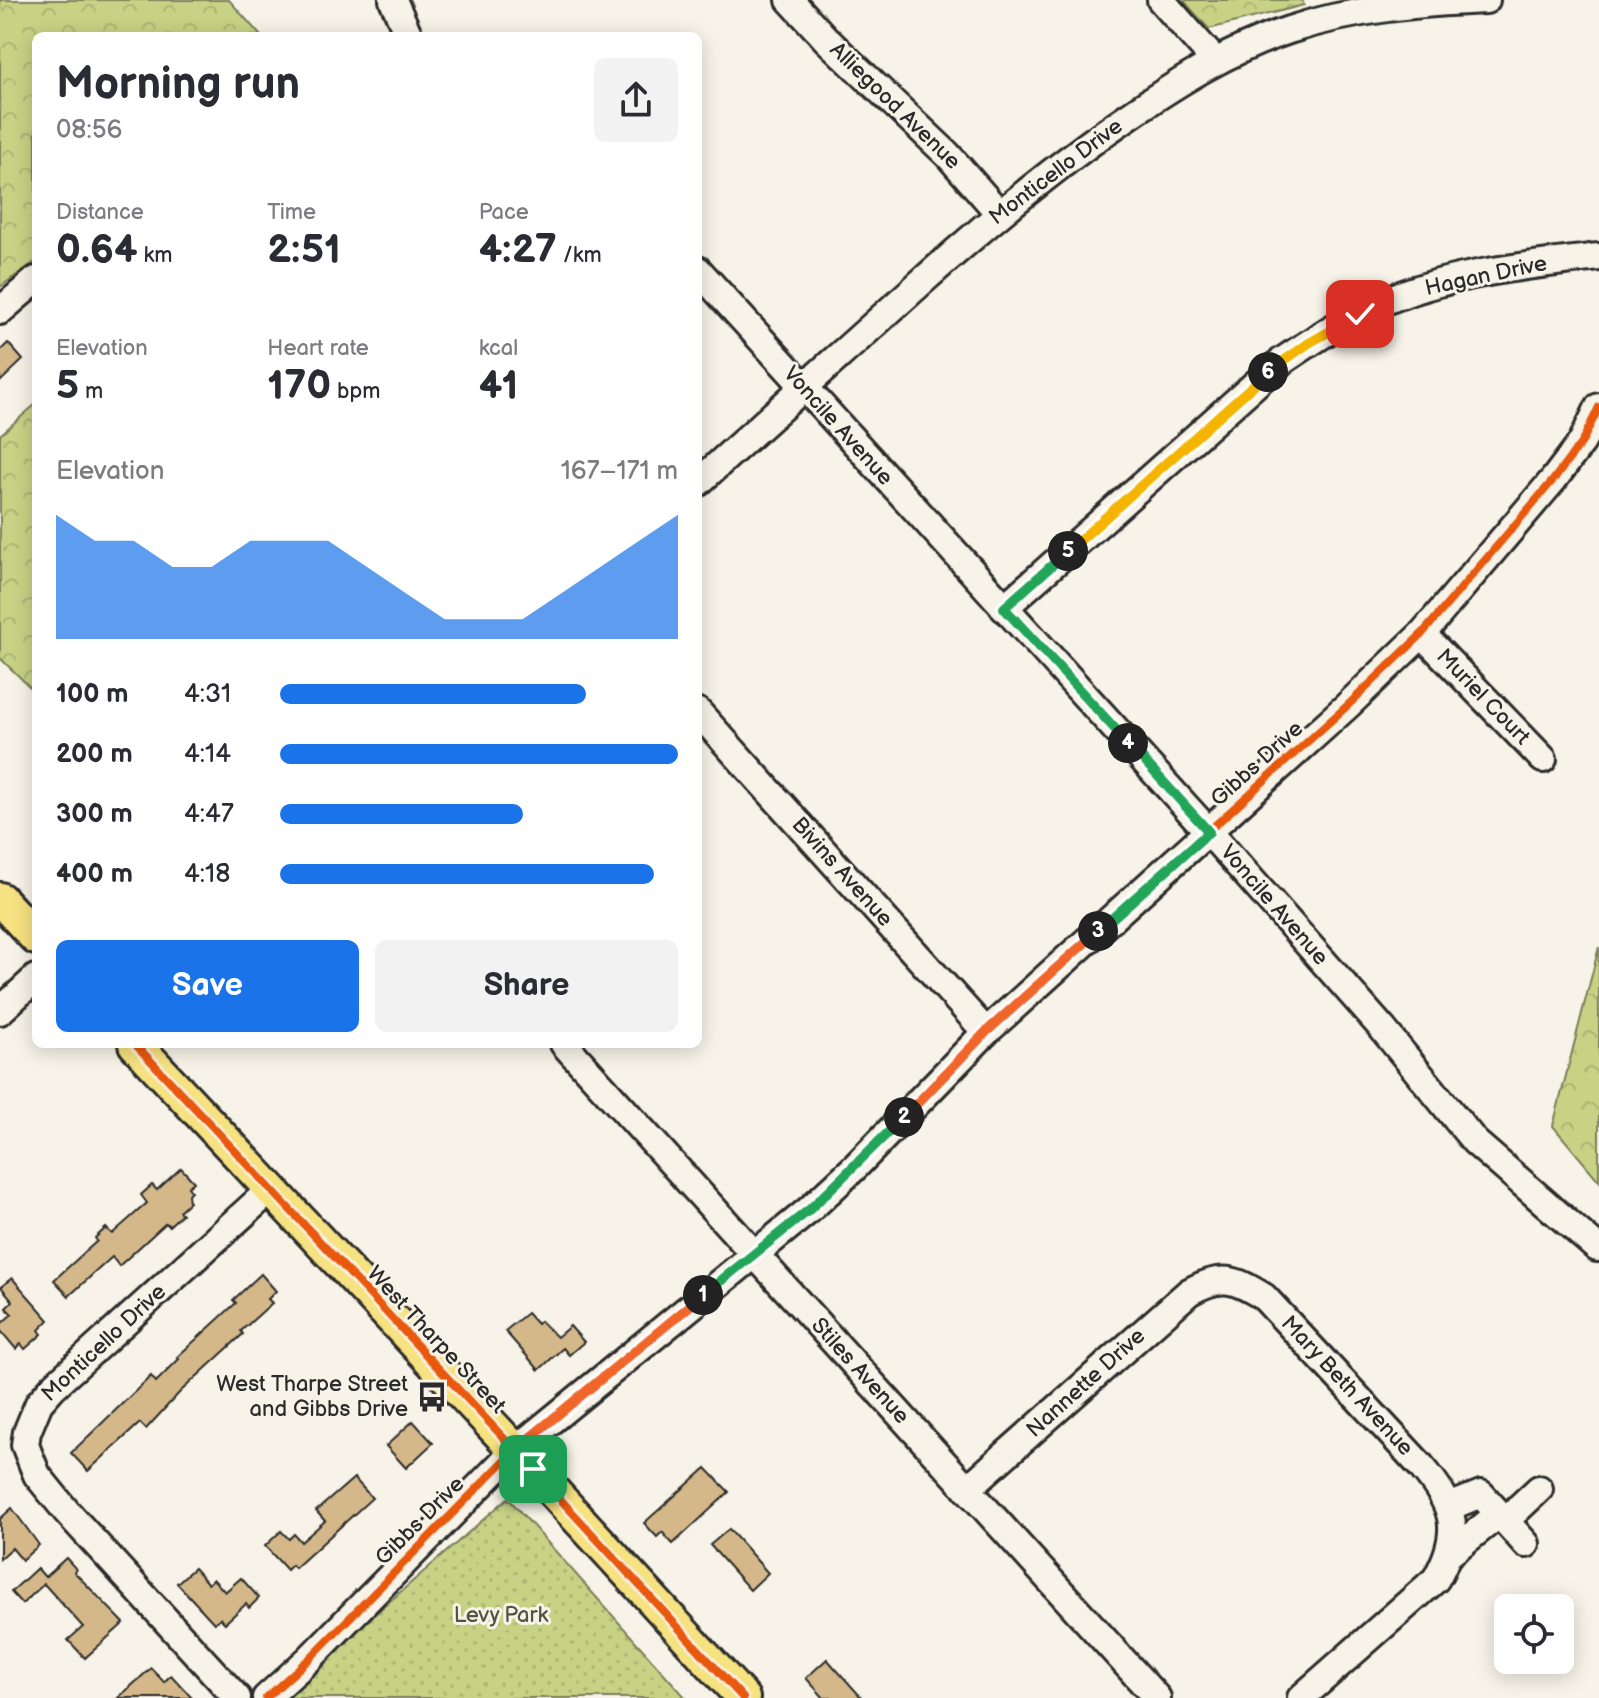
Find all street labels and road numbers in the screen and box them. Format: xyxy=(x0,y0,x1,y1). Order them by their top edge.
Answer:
street label: Alliegood Avenue xyxy=(824,37,966,175)
street label: Monticello Drive xyxy=(984,113,1128,231)
street label: Hagan Drive xyxy=(1423,250,1549,302)
street label: Voncile Avenue xyxy=(777,361,899,491)
street label: Muriel Court xyxy=(1430,643,1536,751)
street label: Gibbs Drive xyxy=(1205,715,1309,813)
street label: Bivins Avenue xyxy=(786,812,898,932)
street label: Voncile Avenue xyxy=(1214,839,1334,971)
street label: West Tharpe Street xyxy=(361,1261,511,1419)
street label: Monticello Drive xyxy=(36,1278,172,1408)
street label: Mary Beth Avenue xyxy=(1275,1310,1419,1462)
street label: Stiles Avenue xyxy=(805,1312,915,1430)
street label: Nannette Drive xyxy=(1021,1323,1151,1443)
street label: Gibbs Drive xyxy=(370,1471,470,1571)

